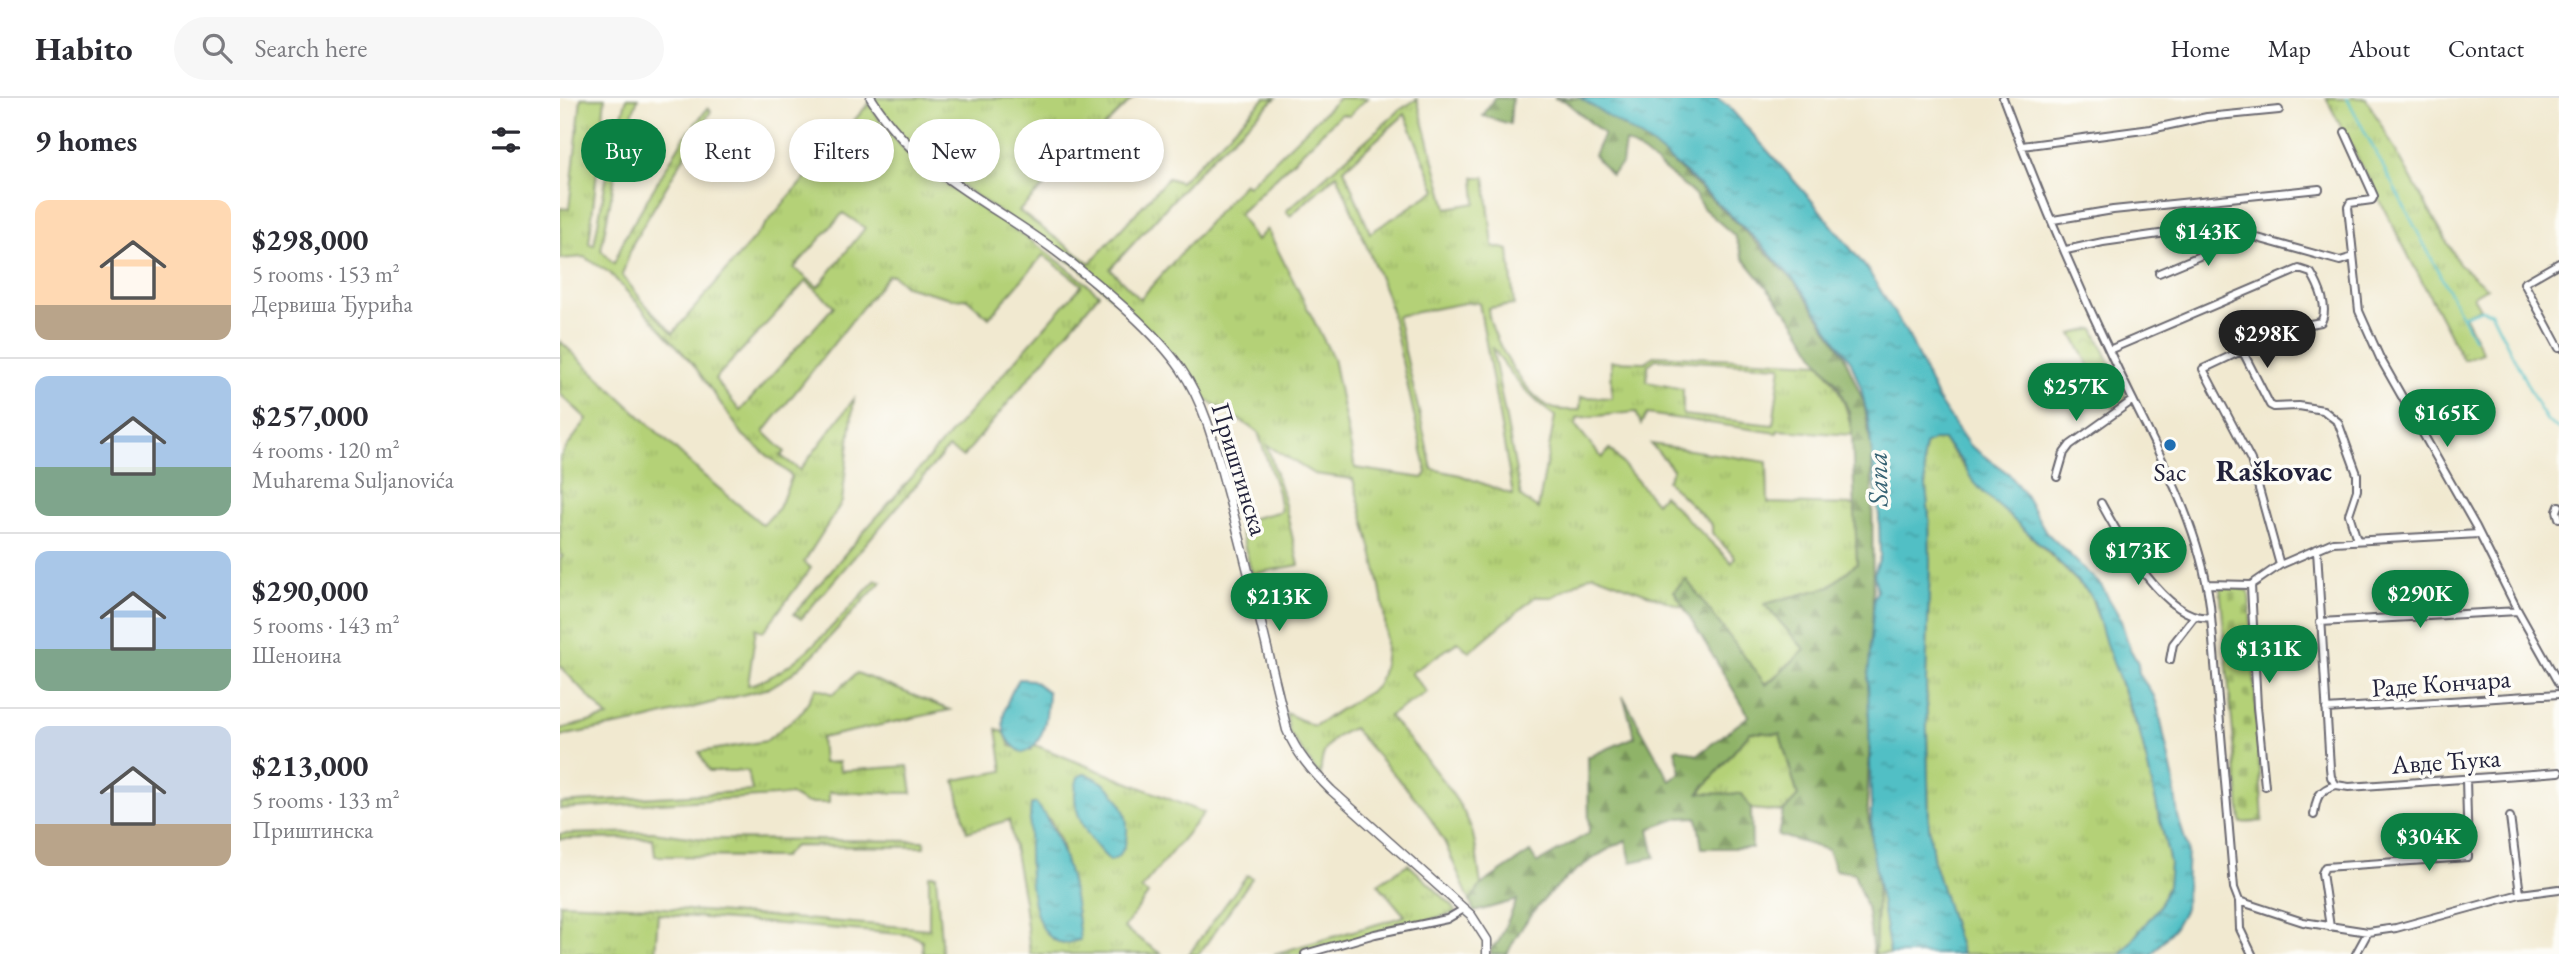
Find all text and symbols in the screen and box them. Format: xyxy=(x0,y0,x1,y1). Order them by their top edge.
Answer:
search box xyxy=(174,17,664,80)
text: Habito xyxy=(35,27,132,70)
icon: search xyxy=(198,29,236,67)
text: Search here xyxy=(254,31,367,65)
text: Home xyxy=(2170,33,2230,64)
text: Map xyxy=(2268,33,2311,64)
text: About xyxy=(2349,33,2410,64)
text: Contact xyxy=(2448,33,2524,64)
chip: Buy xyxy=(581,119,666,182)
chip: Rent xyxy=(680,119,775,182)
chip: Filters xyxy=(789,119,894,182)
chip: New xyxy=(908,119,1000,182)
chip: Apartment xyxy=(1014,119,1164,182)
text: 9 homes xyxy=(35,121,137,160)
icon: filters xyxy=(487,121,525,159)
pin: $143K xyxy=(2159,208,2257,268)
text: $143K xyxy=(2176,216,2240,246)
text: $298,000 xyxy=(252,220,368,259)
icon: home xyxy=(91,228,175,312)
text: 5 rooms · 153 m² xyxy=(252,259,400,289)
text: Дервиша Ђурића xyxy=(252,289,413,319)
pin: $298K xyxy=(2218,310,2316,370)
text: $298K xyxy=(2235,318,2299,348)
pin: $257K xyxy=(2027,364,2125,423)
text: $257K xyxy=(2044,371,2108,401)
pin: $165K xyxy=(2398,390,2496,449)
text: $257,000 xyxy=(252,396,368,435)
text: $165K xyxy=(2415,397,2479,427)
street label: Приштинска xyxy=(1204,398,1277,540)
icon: home xyxy=(91,404,175,488)
text: 4 rooms · 120 m² xyxy=(252,435,400,465)
marker: Sac xyxy=(2162,437,2178,453)
water label: Sana xyxy=(1859,451,1895,508)
district label: Raškovac xyxy=(2216,451,2332,490)
place label: Sac xyxy=(2153,455,2187,489)
text: Muharema Suljanovića xyxy=(252,465,454,495)
pin: $173K xyxy=(2089,528,2187,587)
text: $173K xyxy=(2106,535,2170,565)
pin: $290K xyxy=(2371,570,2469,630)
text: $290,000 xyxy=(252,571,368,610)
pin: $213K xyxy=(1230,574,1328,633)
text: $290K xyxy=(2388,578,2452,608)
icon: home xyxy=(91,579,175,663)
text: $213K xyxy=(1247,581,1311,611)
text: 5 rooms · 143 m² xyxy=(252,610,400,640)
pin: $131K xyxy=(2220,626,2318,685)
text: $131K xyxy=(2237,633,2301,663)
text: Шеноина xyxy=(252,640,341,670)
street label: Раде Кончара xyxy=(2370,661,2512,705)
street label: Авде Ћука xyxy=(2389,740,2502,782)
text: $213,000 xyxy=(252,746,368,785)
icon: home xyxy=(91,754,175,838)
text: 5 rooms · 133 m² xyxy=(252,785,400,815)
pin: $304K xyxy=(2380,814,2478,873)
text: Приштинска xyxy=(252,815,373,845)
text: $304K xyxy=(2397,821,2461,851)

